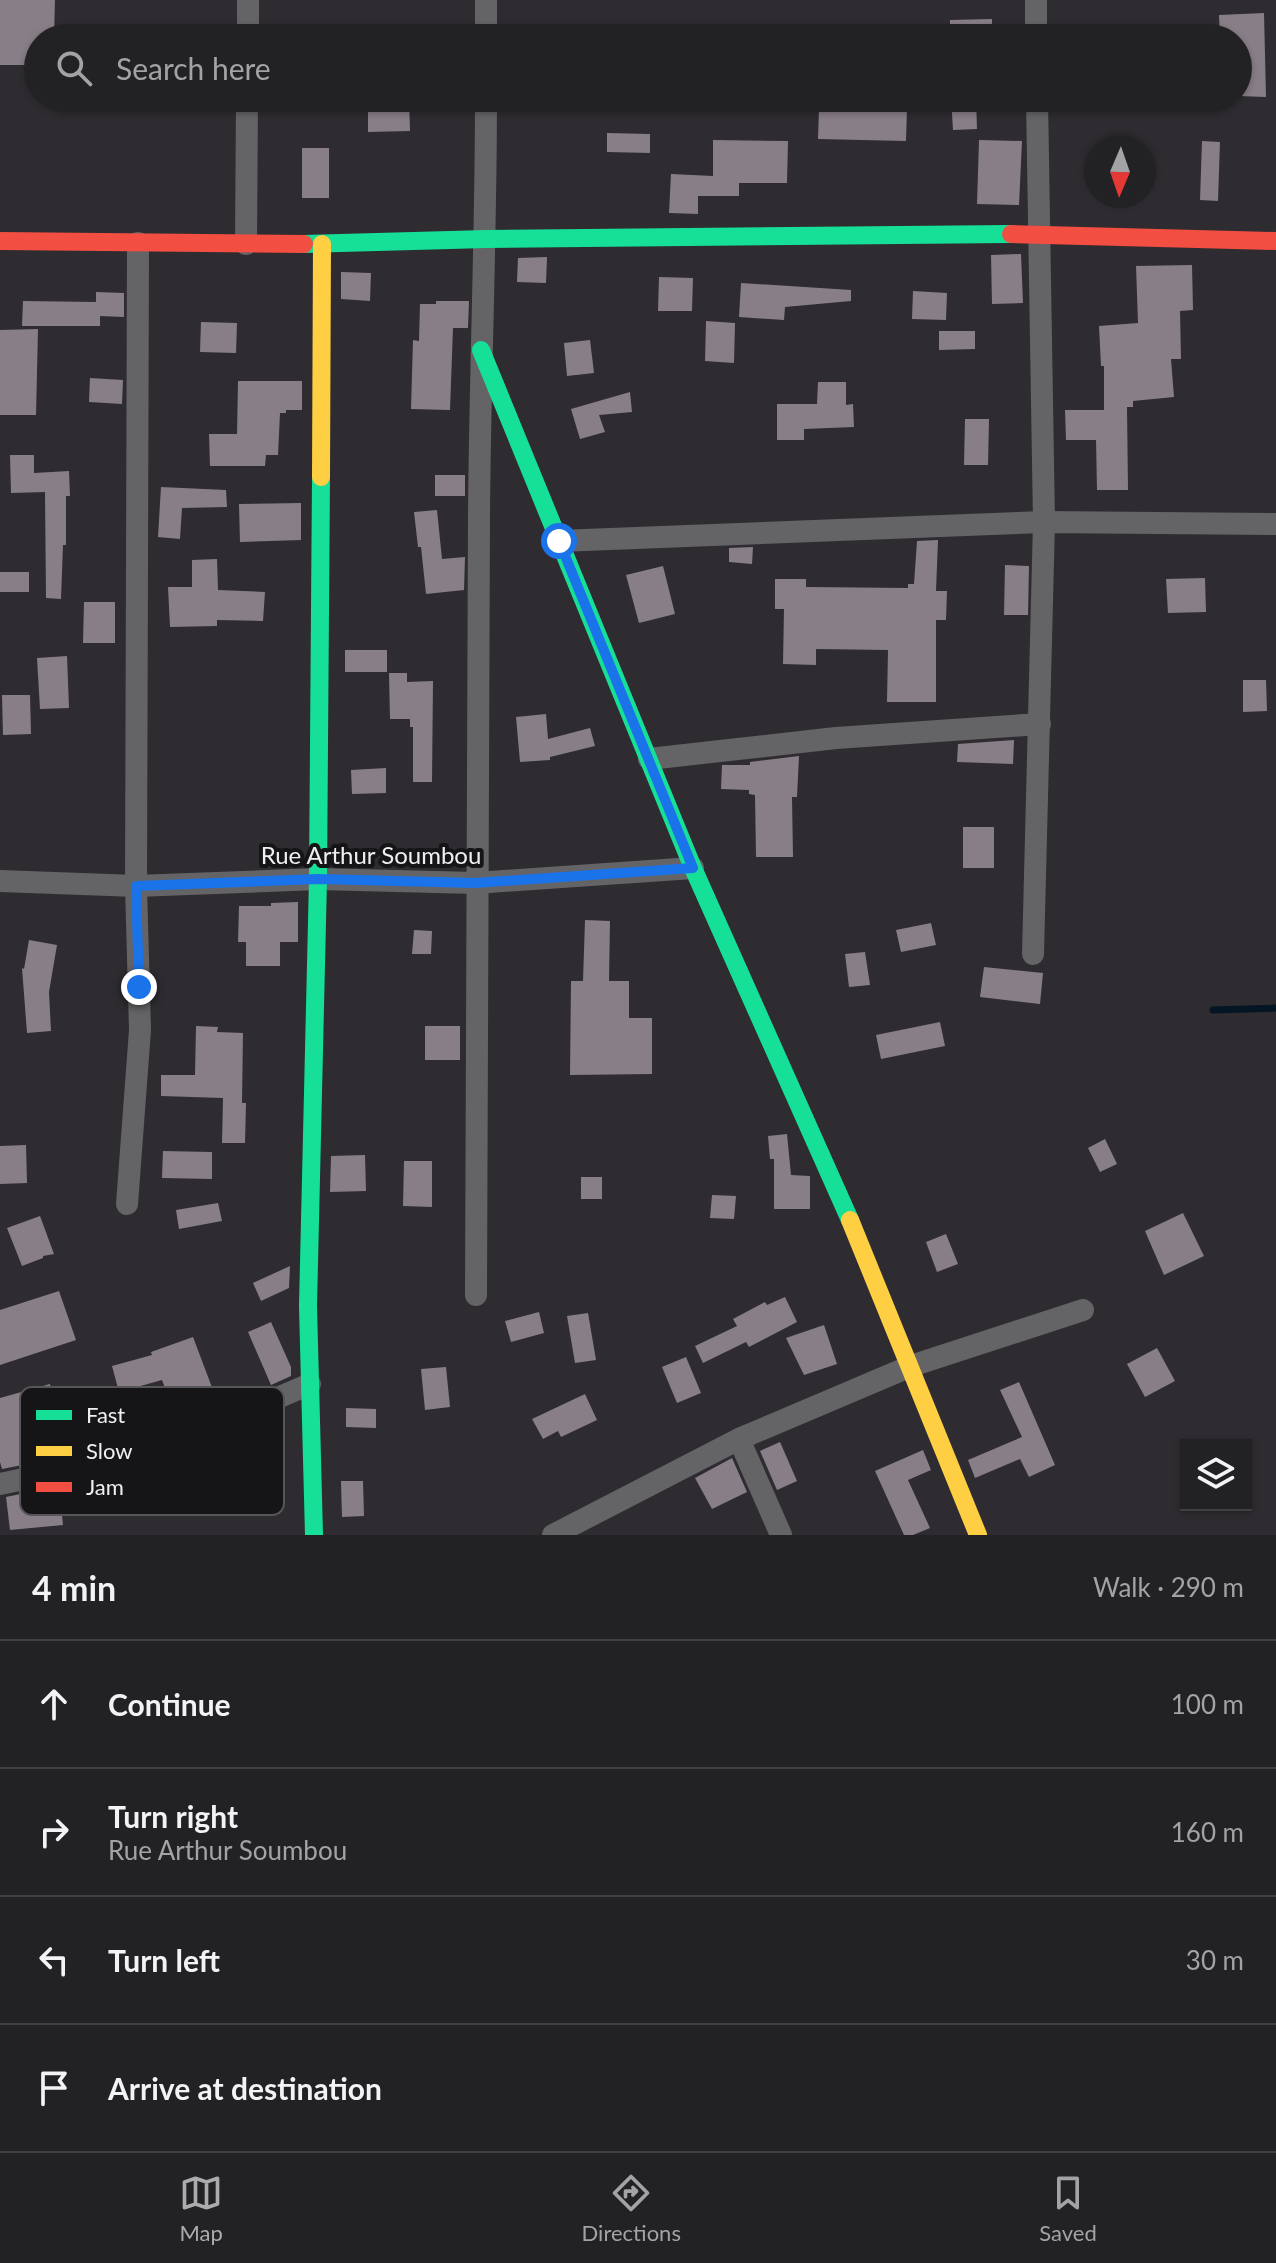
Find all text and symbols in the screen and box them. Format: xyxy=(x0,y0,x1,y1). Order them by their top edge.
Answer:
search box xyxy=(24,24,1252,112)
icon: search xyxy=(52,46,96,90)
text: Search here xyxy=(116,50,271,86)
north arrow xyxy=(1084,136,1156,208)
route start xyxy=(541,523,577,559)
street label: Rue Arthur Soumbou xyxy=(261,840,481,869)
route end xyxy=(121,969,157,1005)
legend xyxy=(20,1387,284,1515)
text: Fast xyxy=(86,1401,125,1428)
text: Slow xyxy=(86,1437,133,1464)
map controls xyxy=(1180,1439,1252,1511)
button: layers xyxy=(1180,1439,1252,1511)
text: Jam xyxy=(86,1473,124,1500)
text: 4 min xyxy=(32,1567,116,1608)
text: Walk · 290 m xyxy=(1093,1571,1244,1603)
icon: ahead xyxy=(32,1682,76,1726)
text: Continue xyxy=(108,1686,231,1722)
text: 100 m xyxy=(1171,1688,1244,1720)
text: Turn right xyxy=(108,1798,238,1834)
icon: right xyxy=(32,1810,76,1854)
text: 160 m xyxy=(1171,1816,1244,1848)
text: Rue Arthur Soumbou xyxy=(108,1834,347,1866)
icon: left xyxy=(32,1938,76,1982)
text: Turn left xyxy=(108,1942,220,1978)
text: 30 m xyxy=(1186,1944,1244,1976)
icon: arrive xyxy=(32,2066,76,2110)
text: Arrive at destination xyxy=(108,2070,382,2106)
tab: Map xyxy=(179,2171,223,2246)
tab: Directions xyxy=(582,2171,681,2246)
tab: Saved xyxy=(1039,2171,1097,2246)

